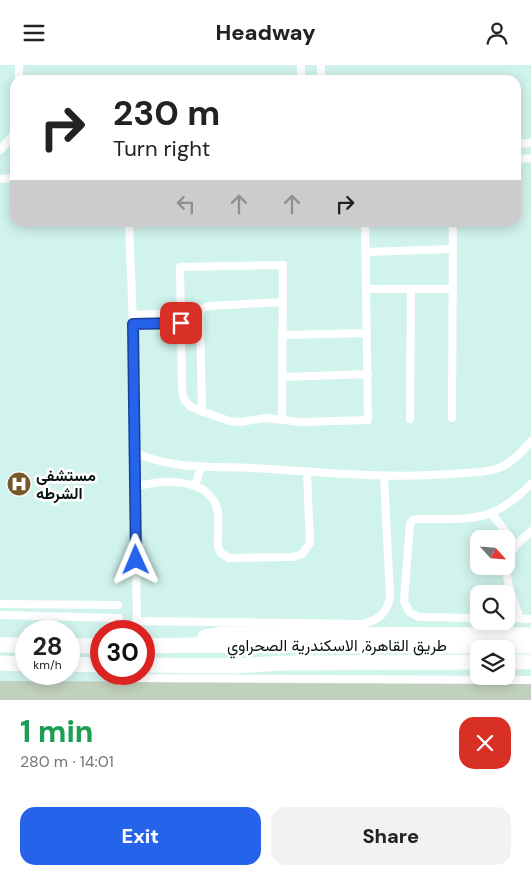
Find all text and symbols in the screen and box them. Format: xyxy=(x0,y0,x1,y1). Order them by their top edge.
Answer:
text: Headway xyxy=(215,18,316,47)
icon: menu xyxy=(20,19,48,47)
icon: person xyxy=(483,19,511,47)
text: 230 m xyxy=(113,90,220,136)
icon: right xyxy=(30,95,95,160)
text: Turn right xyxy=(113,134,210,163)
icon: left xyxy=(172,190,200,218)
icon: ahead xyxy=(225,190,253,218)
icon: ahead xyxy=(278,190,306,218)
icon: right xyxy=(331,190,359,218)
pin xyxy=(160,302,202,344)
icon: arrive xyxy=(167,309,195,337)
place label: مستشفى الشرطه xyxy=(36,465,96,504)
hospital icon: مستشفى الشرطه xyxy=(6,471,32,497)
north arrow xyxy=(470,530,515,575)
map controls xyxy=(470,530,515,685)
position arrow xyxy=(109,533,161,585)
button: search xyxy=(470,585,515,630)
speed limit sign: 30 xyxy=(90,620,155,685)
text: 28 xyxy=(32,630,63,663)
street label: طريق القاهرة, الاسكندرية الصحراوي xyxy=(227,635,447,659)
button: layers xyxy=(470,640,515,685)
text: km/h xyxy=(33,657,62,673)
text: 1 min xyxy=(20,712,93,751)
button: close xyxy=(459,717,511,769)
text: 280 m · 14:01 xyxy=(20,751,114,772)
button: Exit xyxy=(20,807,261,865)
button: Share xyxy=(271,807,511,865)

